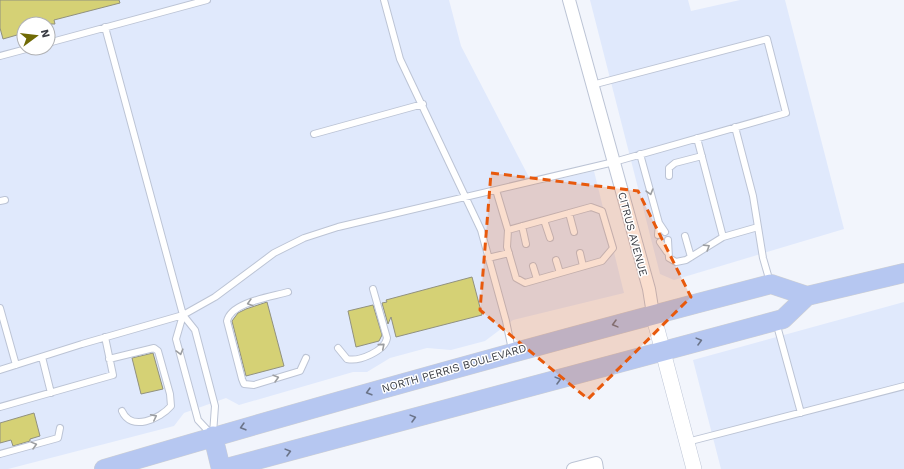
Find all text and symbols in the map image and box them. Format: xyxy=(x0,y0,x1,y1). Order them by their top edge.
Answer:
north arrow xyxy=(16,16,56,56)
text: N xyxy=(38,28,53,39)
one-way arrow xyxy=(645,188,654,195)
street label: CITRUS AVENUE xyxy=(615,191,650,278)
one-way arrow xyxy=(703,244,710,252)
one-way arrow xyxy=(247,298,254,307)
one-way arrow xyxy=(612,319,619,328)
one-way arrow xyxy=(696,337,703,346)
street label: NORTH PERRIS BOULEVARD xyxy=(380,342,528,395)
one-way arrow xyxy=(377,343,384,350)
one-way arrow xyxy=(175,349,184,356)
one-way arrow xyxy=(272,374,279,383)
one-way arrow xyxy=(554,376,561,384)
one-way arrow xyxy=(365,387,372,396)
one-way arrow xyxy=(150,414,158,422)
one-way arrow xyxy=(410,414,417,423)
one-way arrow xyxy=(240,422,247,431)
one-way arrow xyxy=(30,441,37,450)
one-way arrow xyxy=(285,448,291,456)

